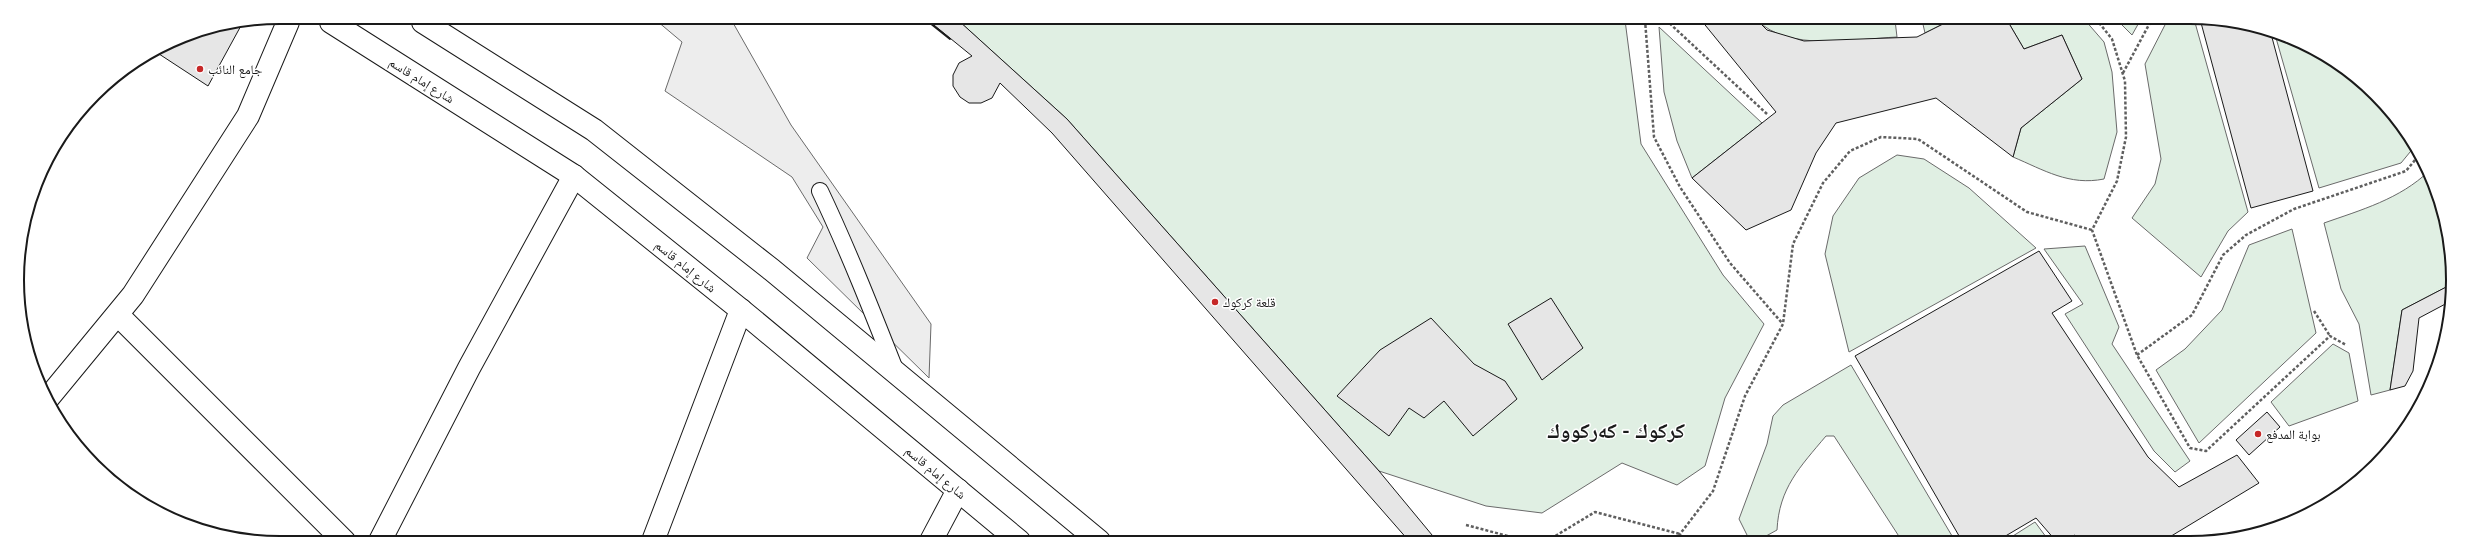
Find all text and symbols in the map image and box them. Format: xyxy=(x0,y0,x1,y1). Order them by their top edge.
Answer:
street label: شارع إمام قاسم xyxy=(385,54,458,108)
place label: جامع النائب xyxy=(208,61,262,79)
marker: جامع النائب xyxy=(195,64,205,74)
street label: شارع إمام قاسم xyxy=(651,236,720,297)
place label: قلعة كركوك xyxy=(1223,294,1276,311)
marker: قلعة كركوك xyxy=(1210,297,1220,307)
district label: كركوك - کەرکووك xyxy=(1547,417,1685,443)
place label: بوابة المدفع xyxy=(2266,426,2321,444)
marker: بوابة المدفع xyxy=(2253,429,2263,439)
street label: شارع إمام قاسم xyxy=(901,442,970,504)

